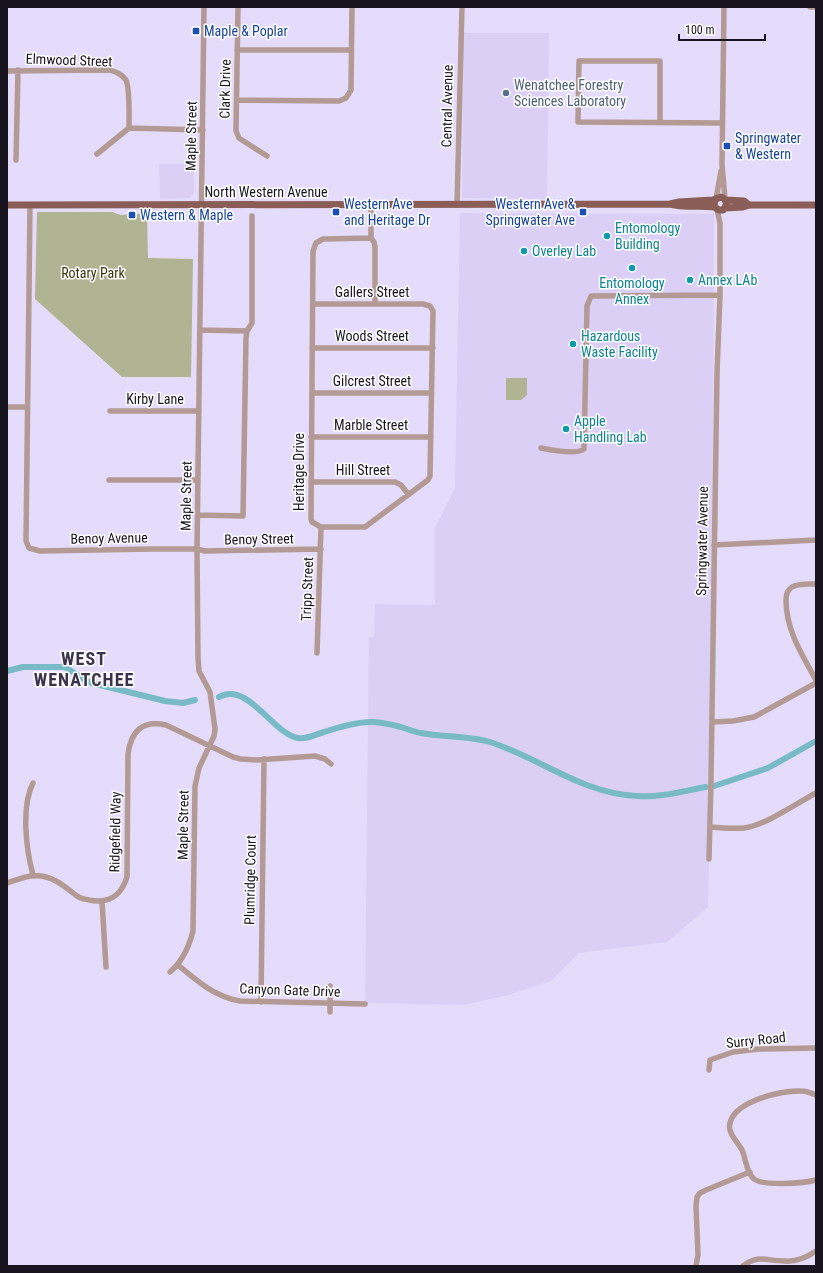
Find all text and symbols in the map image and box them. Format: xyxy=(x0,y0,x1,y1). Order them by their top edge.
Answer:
scale bar xyxy=(679,16,765,42)
place label: Maple & Poplar xyxy=(204,23,288,39)
text: 100 m xyxy=(685,23,715,37)
marker: Maple & Poplar xyxy=(191,26,201,36)
street label: Elmwood Street xyxy=(25,50,113,70)
street label: Clark Drive xyxy=(216,59,234,119)
street label: Central Avenue xyxy=(438,64,456,148)
place label: Wenatchee Forestry Sciences Laboratory xyxy=(514,77,626,109)
marker: Wenatchee Forestry Sciences Laboratory xyxy=(501,88,511,98)
street label: Maple Street xyxy=(182,101,200,171)
place label: Springwater & Western xyxy=(735,130,801,162)
marker: Springwater & Western xyxy=(722,141,732,151)
street label: North Western Avenue xyxy=(204,184,328,200)
place label: Western Ave and Heritage Dr xyxy=(344,196,430,228)
place label: Western Ave & Springwater Ave xyxy=(485,196,575,228)
place label: Western & Maple xyxy=(140,207,234,223)
marker: Western Ave and Heritage Dr xyxy=(331,207,341,217)
marker: Western Ave & Springwater Ave xyxy=(578,207,588,217)
marker: Western & Maple xyxy=(127,210,137,220)
place label: Entomology Building xyxy=(615,220,680,252)
marker: Entomology Building xyxy=(602,231,612,241)
place label: Overley Lab xyxy=(532,243,596,259)
marker: Overley Lab xyxy=(519,246,529,256)
marker: Entomology Annex xyxy=(627,263,637,273)
park label: Rotary Park xyxy=(61,265,126,281)
place label: Annex LAb xyxy=(698,272,757,288)
place label: Entomology Annex xyxy=(599,275,665,307)
marker: Annex LAb xyxy=(685,275,695,285)
street label: Gallers Street xyxy=(335,284,409,300)
street label: Woods Street xyxy=(335,328,409,344)
place label: Hazardous Waste Facility xyxy=(581,328,658,360)
marker: Hazardous Waste Facility xyxy=(568,339,578,349)
street label: Gilcrest Street xyxy=(333,373,411,389)
street label: Kirby Lane xyxy=(126,391,184,407)
place label: Apple Handling Lab xyxy=(574,413,647,445)
street label: Marble Street xyxy=(334,417,408,433)
marker: Apple Handling Lab xyxy=(561,424,571,434)
street label: Heritage Drive xyxy=(291,432,307,511)
street label: Maple Street xyxy=(177,461,195,531)
street label: Hill Street xyxy=(336,462,390,478)
street label: Springwater Avenue xyxy=(693,486,711,596)
street label: Benoy Avenue xyxy=(70,529,148,547)
street label: Benoy Street xyxy=(224,530,294,548)
street label: Tripp Street xyxy=(298,557,316,621)
district label: WEST WENATCHEE xyxy=(34,648,134,690)
street label: Maple Street xyxy=(174,790,192,860)
street label: Ridgefield Way xyxy=(106,791,124,873)
street label: Plumridge Court xyxy=(241,835,259,925)
street label: Canyon Gate Drive xyxy=(239,980,341,1000)
street label: Surry Road xyxy=(725,1029,787,1051)

